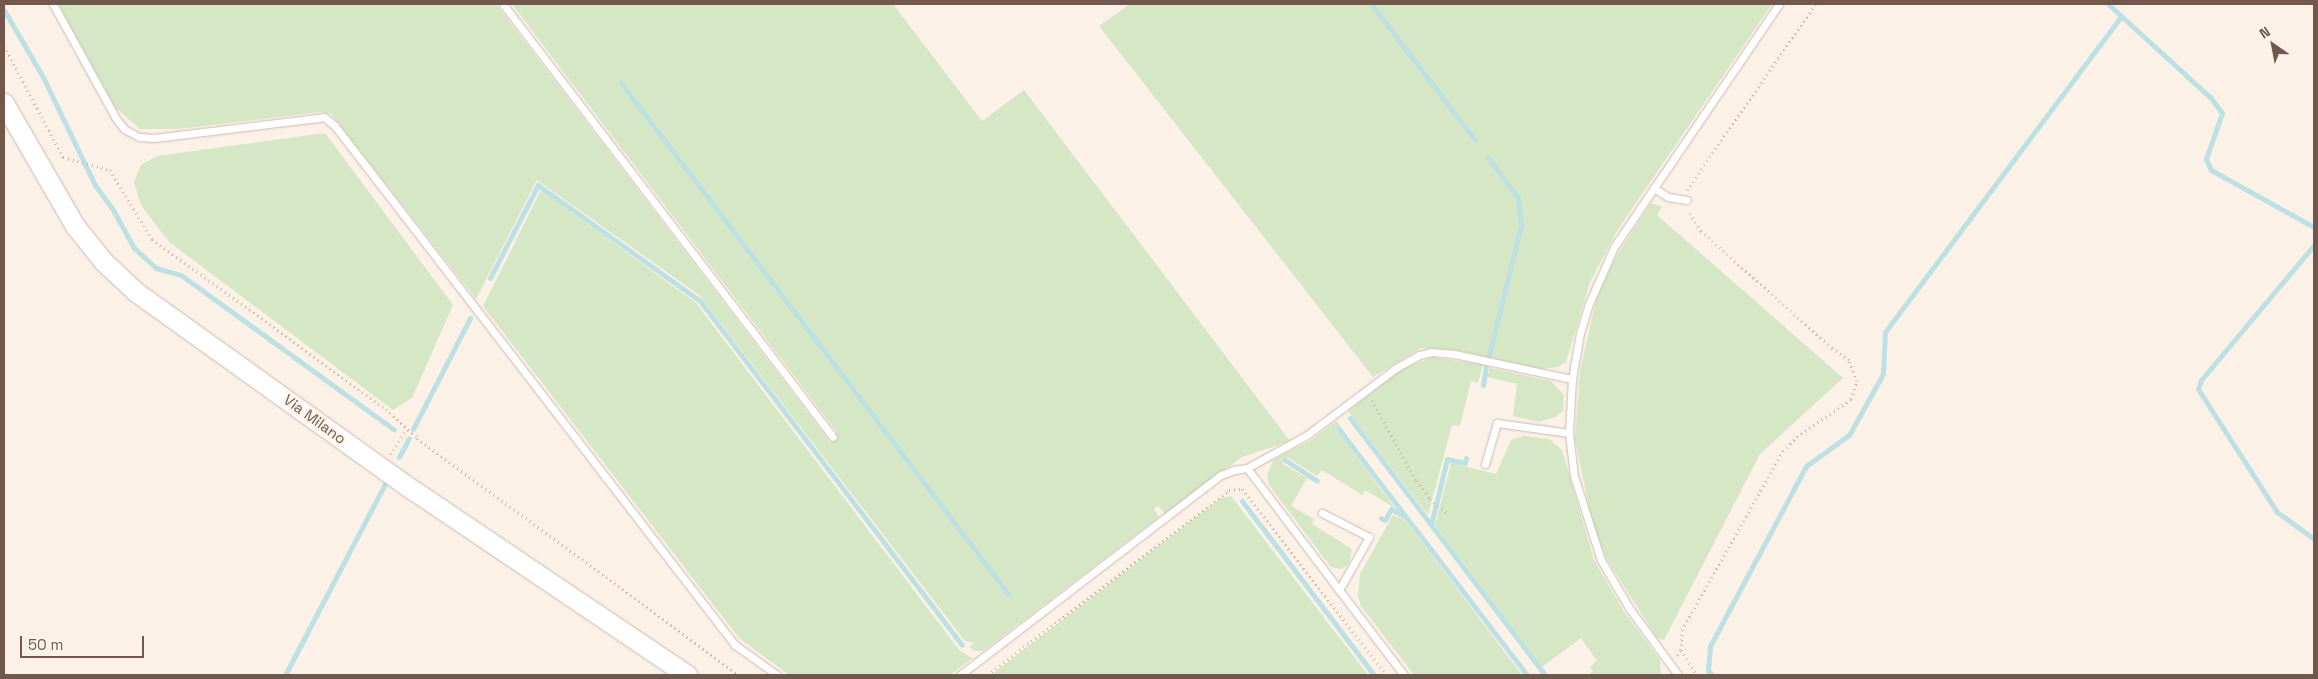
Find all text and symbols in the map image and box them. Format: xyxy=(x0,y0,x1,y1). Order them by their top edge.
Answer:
north arrow xyxy=(2248,20,2298,70)
text: N xyxy=(2256,22,2274,43)
street label: Via Milano xyxy=(280,390,350,448)
scale bar xyxy=(22,626,146,658)
text: 50 m xyxy=(28,635,63,654)

